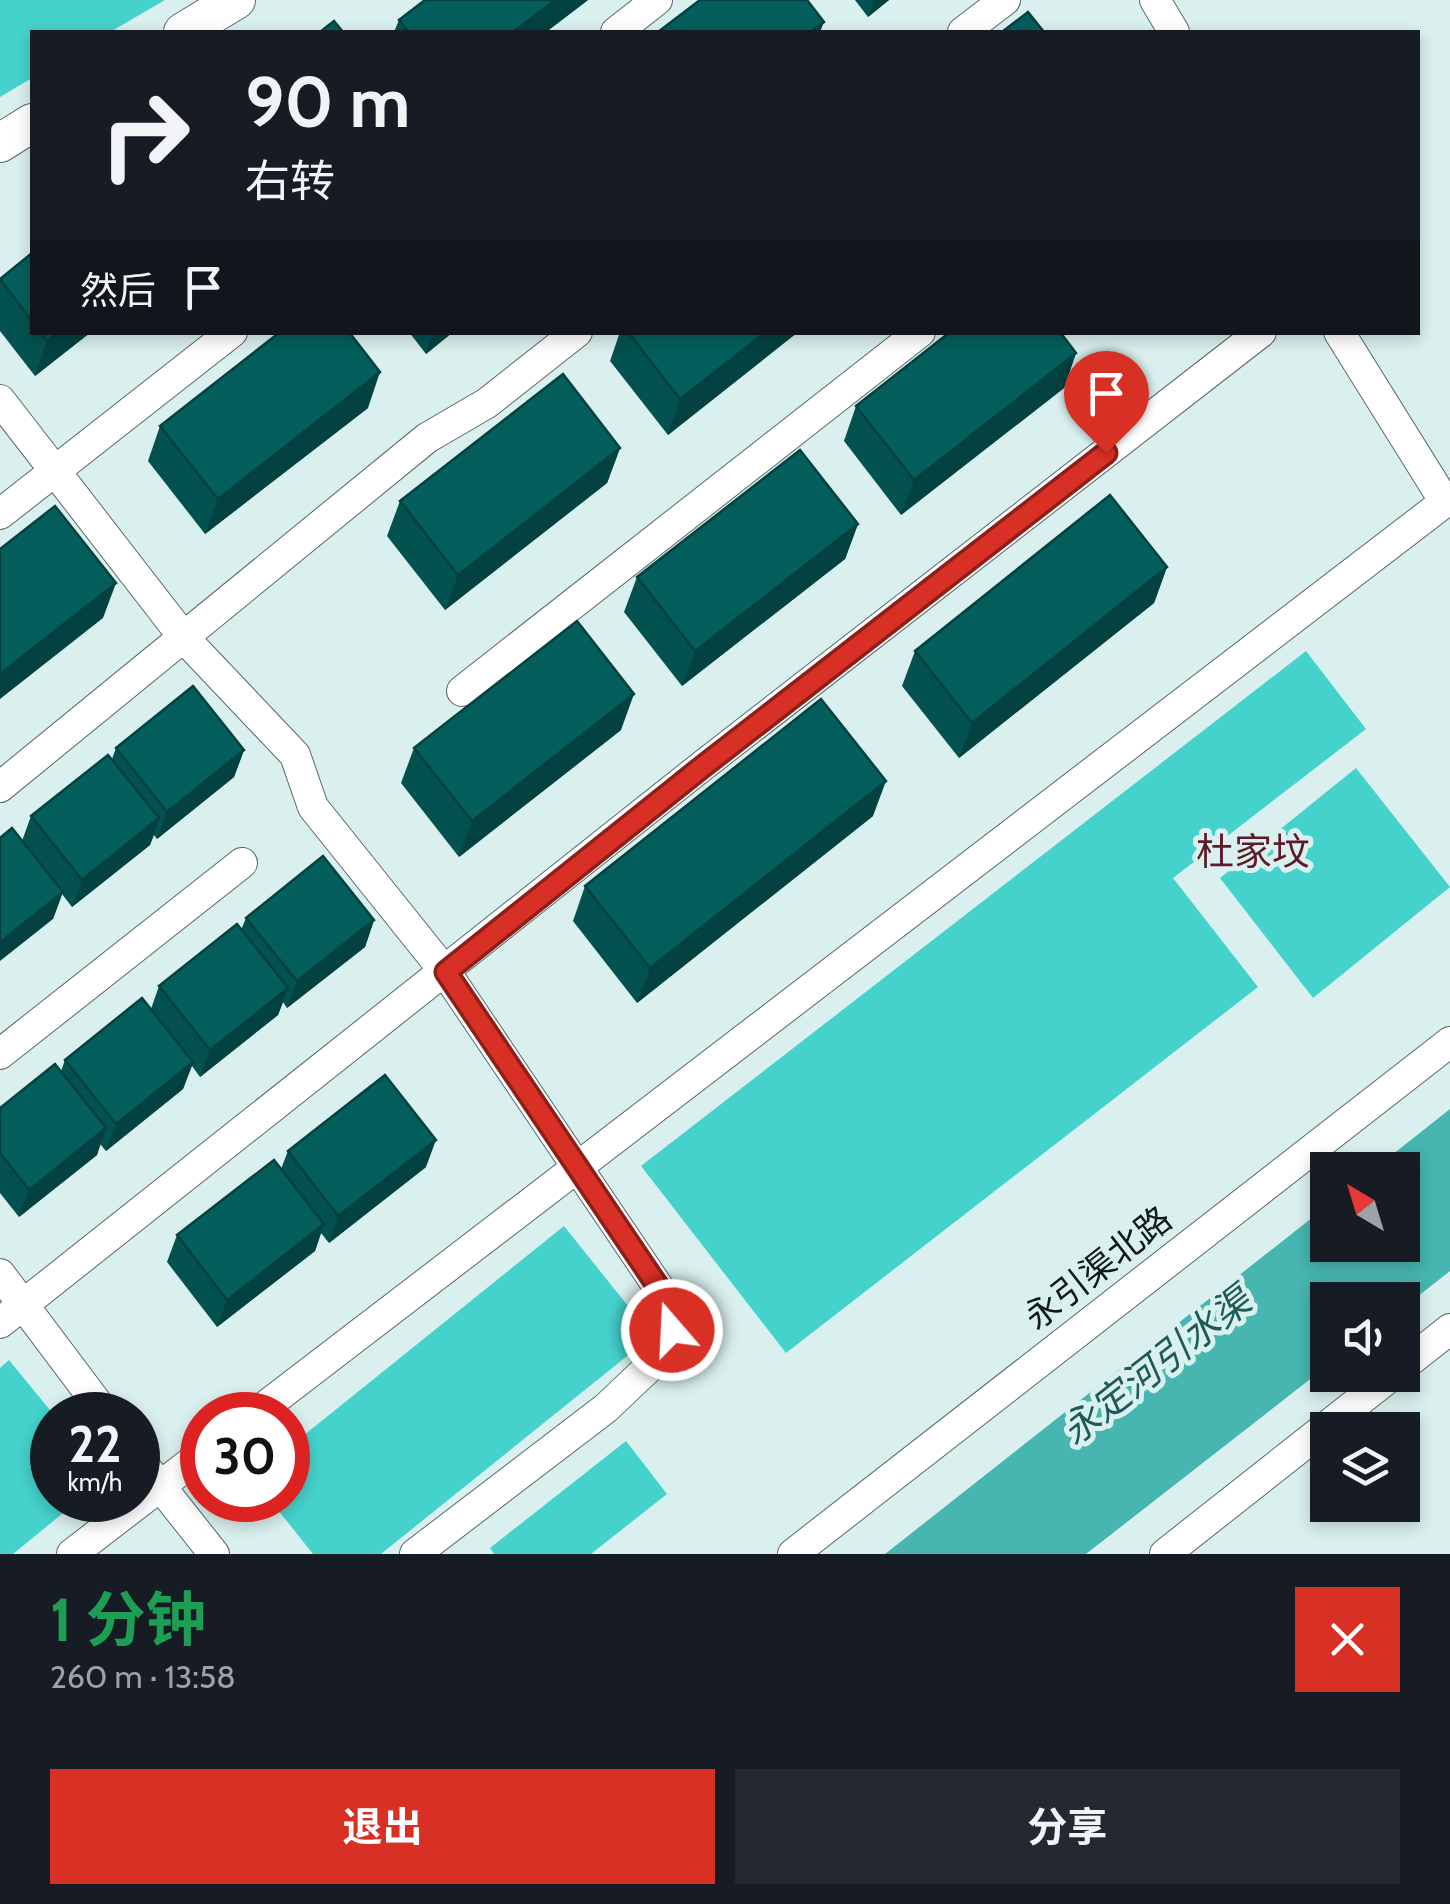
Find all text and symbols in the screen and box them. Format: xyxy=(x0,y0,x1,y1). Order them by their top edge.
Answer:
text: 90 m xyxy=(245,59,410,145)
icon: right xyxy=(80,70,210,200)
text: 右转 xyxy=(245,154,335,208)
icon: arrive xyxy=(176,260,231,315)
text: 然后 xyxy=(80,267,156,314)
pin xyxy=(1064,351,1149,454)
icon: arrive xyxy=(1079,366,1134,421)
district label: 杜家坟 xyxy=(1196,828,1310,875)
north arrow xyxy=(1310,1152,1420,1262)
map controls xyxy=(1310,1152,1420,1522)
street label: 永引渠北路 xyxy=(1015,1197,1180,1338)
water label: 永定河引水渠 xyxy=(1051,1274,1264,1454)
position arrow xyxy=(620,1278,724,1382)
button: sound xyxy=(1310,1282,1420,1392)
speed limit sign: 30 xyxy=(180,1392,310,1522)
button: layers xyxy=(1310,1412,1420,1522)
text: 22 xyxy=(69,1414,121,1475)
text: km/h xyxy=(68,1467,122,1497)
text: 1 分钟 xyxy=(50,1583,206,1656)
button: close xyxy=(1295,1587,1400,1692)
text: 260 m · 13:58 xyxy=(50,1657,236,1696)
button: 退出 xyxy=(50,1769,715,1884)
button: 分享 xyxy=(735,1769,1400,1884)

